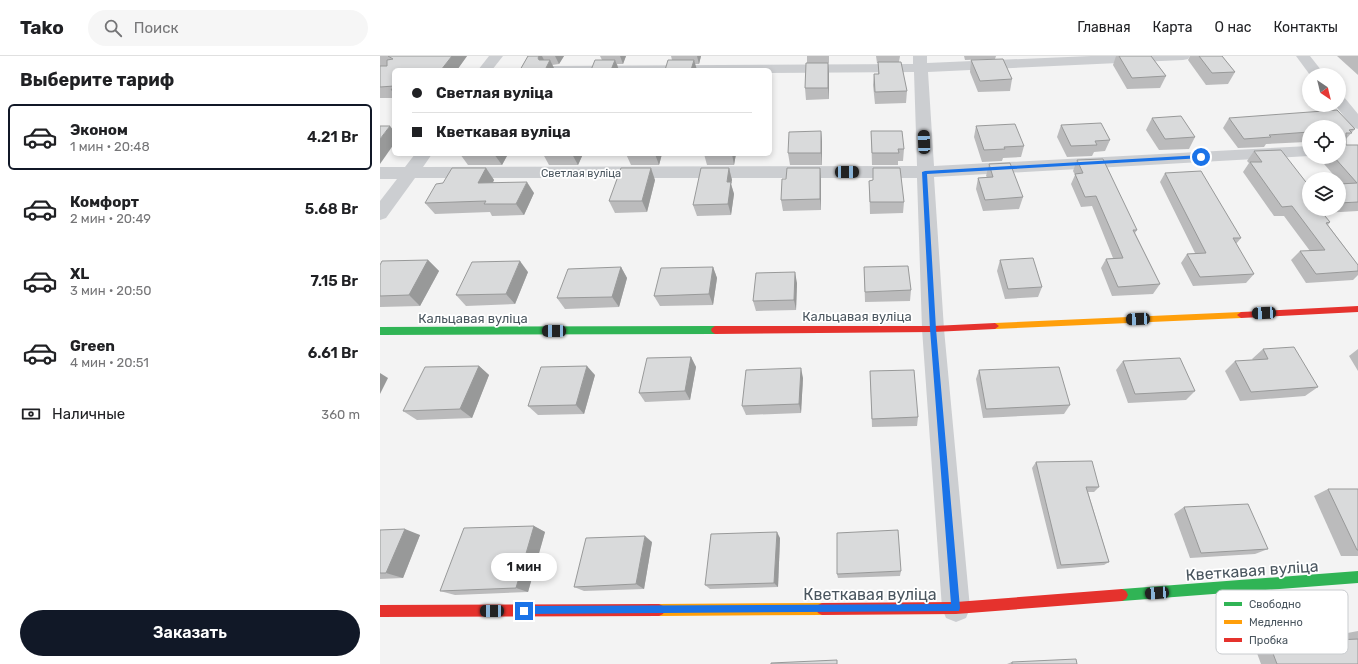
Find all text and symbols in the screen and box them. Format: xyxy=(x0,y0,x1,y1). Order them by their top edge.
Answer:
search box xyxy=(88,10,368,46)
text: Tako xyxy=(20,16,64,39)
icon: search xyxy=(102,17,124,39)
text: Поиск xyxy=(134,19,179,37)
text: Главная xyxy=(1077,19,1131,36)
text: Карта xyxy=(1153,19,1193,36)
text: О нас xyxy=(1215,19,1251,36)
text: Контакты xyxy=(1273,19,1338,36)
north arrow xyxy=(1302,68,1346,112)
map controls xyxy=(1302,68,1346,216)
text: Выберите тариф xyxy=(20,69,174,91)
text: Светлая вуліца xyxy=(436,84,553,102)
icon: car xyxy=(22,119,58,155)
button: locate xyxy=(1302,120,1346,164)
text: Эконом xyxy=(70,121,128,139)
text: Кветкавая вуліца xyxy=(436,123,571,141)
text: 4.21 Br xyxy=(307,128,358,146)
car xyxy=(918,130,930,154)
text: 1 мин · 20:48 xyxy=(70,139,150,154)
route start xyxy=(1192,148,1210,166)
car xyxy=(835,166,859,178)
street label: Светлая вуліца xyxy=(541,167,621,180)
button: layers xyxy=(1302,172,1346,216)
icon: car xyxy=(22,191,58,227)
text: Комфорт xyxy=(70,193,139,211)
text: 5.68 Br xyxy=(305,200,358,218)
text: 2 мин · 20:49 xyxy=(70,211,151,226)
icon: car xyxy=(22,263,58,299)
text: XL xyxy=(70,265,89,283)
text: 7.15 Br xyxy=(310,272,358,290)
text: 3 мин · 20:50 xyxy=(70,283,152,298)
car xyxy=(1252,306,1276,320)
street label: Кальцавая вуліца xyxy=(802,309,912,324)
street label: Кальцавая вуліца xyxy=(418,311,528,326)
car xyxy=(1126,312,1150,326)
car xyxy=(542,325,566,337)
icon: car xyxy=(22,335,58,371)
text: Green xyxy=(70,337,115,355)
text: 6.61 Br xyxy=(308,344,358,362)
text: 4 мин · 20:51 xyxy=(70,355,149,370)
icon: cash xyxy=(20,403,42,425)
text: Наличные xyxy=(52,405,125,423)
text: 360 m xyxy=(321,407,360,422)
callout: 1 мин xyxy=(491,553,557,581)
street label: Кветкавая вуліца xyxy=(1185,556,1319,585)
text: 1 мин xyxy=(507,559,541,574)
street label: Кветкавая вуліца xyxy=(803,585,937,604)
car xyxy=(1145,586,1169,600)
legend xyxy=(1216,590,1348,654)
text: Свободно xyxy=(1249,598,1301,611)
route end xyxy=(515,602,533,620)
car xyxy=(480,605,504,617)
button: Заказать xyxy=(20,610,360,656)
text: Медленно xyxy=(1249,616,1303,629)
text: Пробка xyxy=(1249,634,1288,647)

